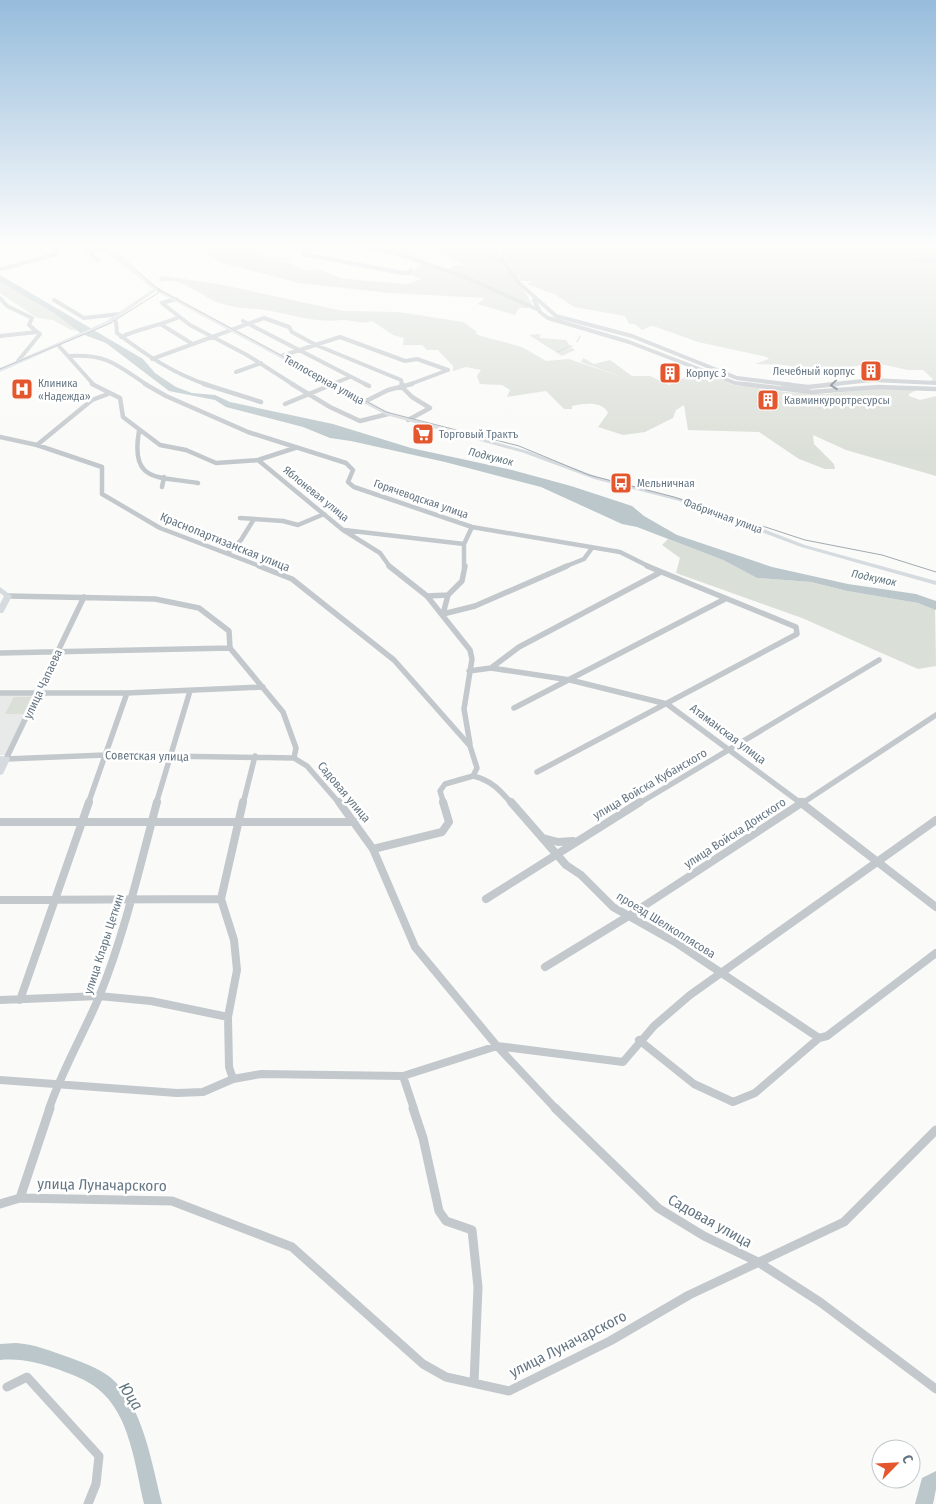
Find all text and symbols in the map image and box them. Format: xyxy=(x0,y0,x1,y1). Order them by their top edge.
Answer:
street label: Теплосерная улица xyxy=(282,353,366,407)
building icon: Лечебный корпус xyxy=(859,359,883,383)
building icon: Корпус 3 xyxy=(658,361,682,385)
place label: Лечебный корпус xyxy=(773,365,855,378)
place label: Корпус 3 xyxy=(686,367,726,380)
hospital icon: Клиника «Надежда» xyxy=(10,377,34,401)
place label: Клиника «Надежда» xyxy=(38,377,91,403)
one-way arrow xyxy=(830,379,838,390)
building icon: Кавминкурортресурсы xyxy=(756,388,780,412)
place label: Кавминкурортресурсы xyxy=(784,394,890,407)
supermarket icon: Торговый Трактъ xyxy=(411,422,435,446)
place label: Торговый Трактъ xyxy=(439,428,518,441)
water label: Подкумок xyxy=(467,445,516,469)
street label: Яблоневая улица xyxy=(281,464,351,524)
bus stop icon: Мельничная xyxy=(609,471,633,495)
street label: Горячеводская улица xyxy=(372,477,470,521)
place label: Мельничная xyxy=(637,477,695,490)
street label: Фабричная улица xyxy=(682,496,764,536)
street label: Краснопартизанская улица xyxy=(158,510,292,575)
water label: Подкумок xyxy=(850,567,898,589)
street label: улица Чапаева xyxy=(21,647,65,721)
street label: Атаманская улица xyxy=(687,701,769,767)
street label: улица Войска Кубанского xyxy=(591,746,709,822)
street label: Советская улица xyxy=(105,748,189,764)
street label: Садовая улица xyxy=(315,759,373,825)
street label: улица Войска Донского xyxy=(681,795,789,871)
street label: проезд Шелкоплясова xyxy=(614,889,718,961)
street label: улица Клары Цеткин xyxy=(81,892,127,996)
street label: улица Луначарского xyxy=(37,1175,167,1195)
street label: Садовая улица xyxy=(665,1190,755,1252)
street label: улица Луначарского xyxy=(506,1307,630,1381)
water label: Юца xyxy=(115,1378,147,1414)
north arrow xyxy=(871,1439,921,1489)
text: С xyxy=(898,1452,917,1466)

